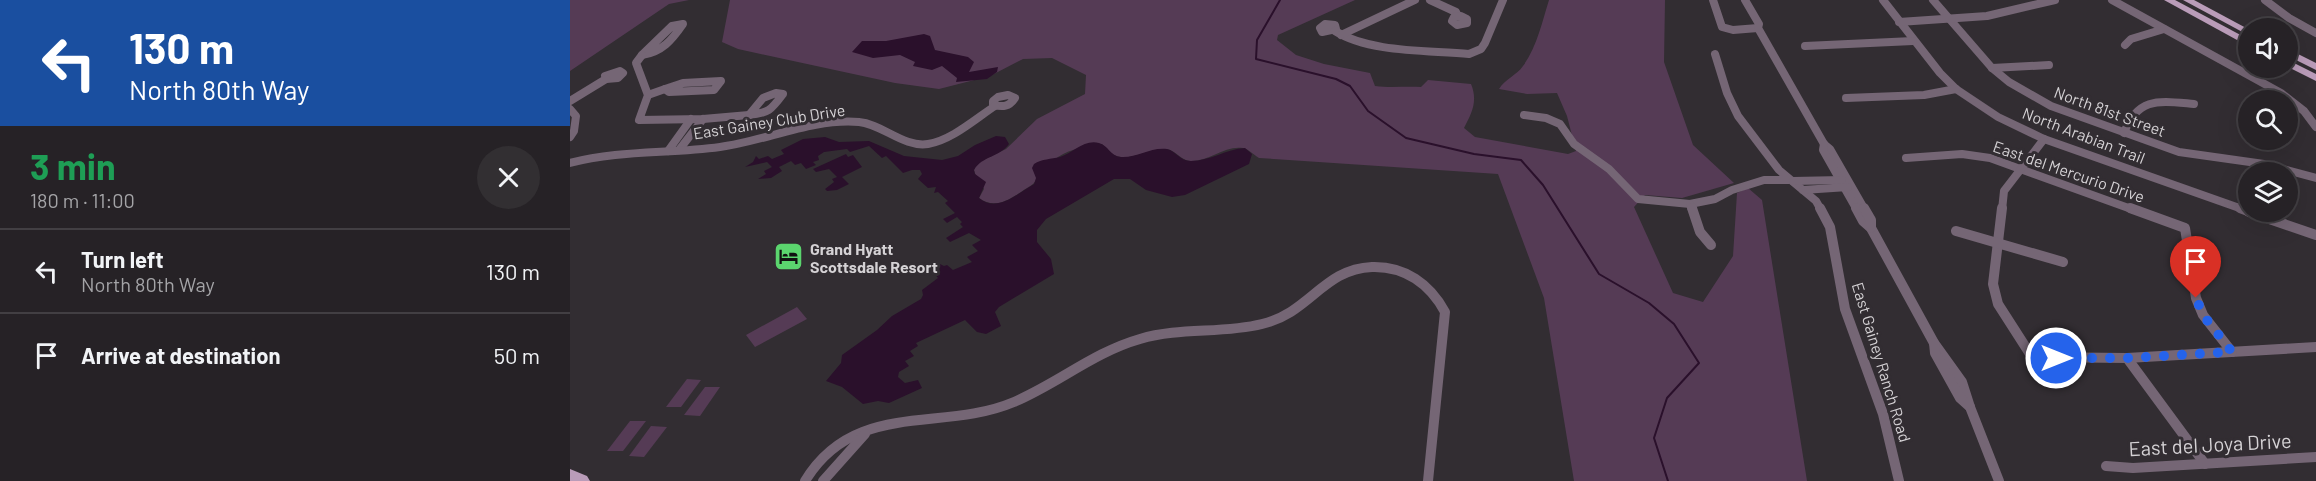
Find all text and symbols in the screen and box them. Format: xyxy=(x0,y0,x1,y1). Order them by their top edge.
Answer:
map controls xyxy=(2238,18,2298,222)
button: sound xyxy=(2238,18,2298,78)
text: 130 m xyxy=(129,22,234,72)
icon: left xyxy=(30,24,108,102)
text: North 80th Way xyxy=(129,73,310,105)
street label: North 81st Street xyxy=(2052,82,2168,140)
button: search xyxy=(2238,90,2298,150)
street label: East Gainey Club Drive xyxy=(692,100,846,142)
street label: North Arabian Trail xyxy=(2020,103,2148,167)
street label: East del Mercurio Drive xyxy=(1991,136,2147,206)
text: 3 min xyxy=(30,144,116,187)
button: close xyxy=(477,146,540,209)
button: layers xyxy=(2238,162,2298,222)
text: 180 m · 11:00 xyxy=(30,188,135,212)
pin xyxy=(2170,236,2221,298)
place label: Grand Hyatt Scottsdale Resort xyxy=(810,239,938,276)
hotel icon: Grand Hyatt Scottsdale Resort xyxy=(773,241,805,273)
icon: arrive xyxy=(2179,245,2212,278)
text: Turn left xyxy=(81,246,164,272)
icon: left xyxy=(30,255,63,288)
text: 130 m xyxy=(486,258,540,284)
text: North 80th Way xyxy=(81,272,215,296)
street label: East Gainey Ranch Road xyxy=(1849,280,1915,444)
position arrow xyxy=(2024,326,2088,390)
icon: arrive xyxy=(30,339,63,372)
text: Arrive at destination xyxy=(81,342,280,368)
text: 50 m xyxy=(494,342,540,368)
street label: East del Joya Drive xyxy=(2128,428,2292,460)

